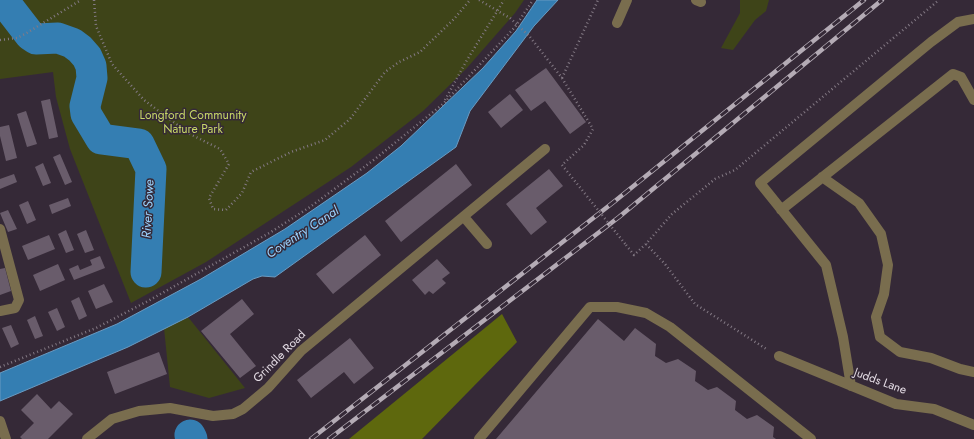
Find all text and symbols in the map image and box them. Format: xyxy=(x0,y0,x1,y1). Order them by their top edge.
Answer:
park label: Longford Community Nature Park xyxy=(139,109,247,137)
water label: River Sowe xyxy=(140,179,158,239)
water label: Coventry Canal xyxy=(264,204,342,262)
street label: Grindle Road xyxy=(251,328,309,386)
street label: Judds Lane xyxy=(852,366,908,398)

